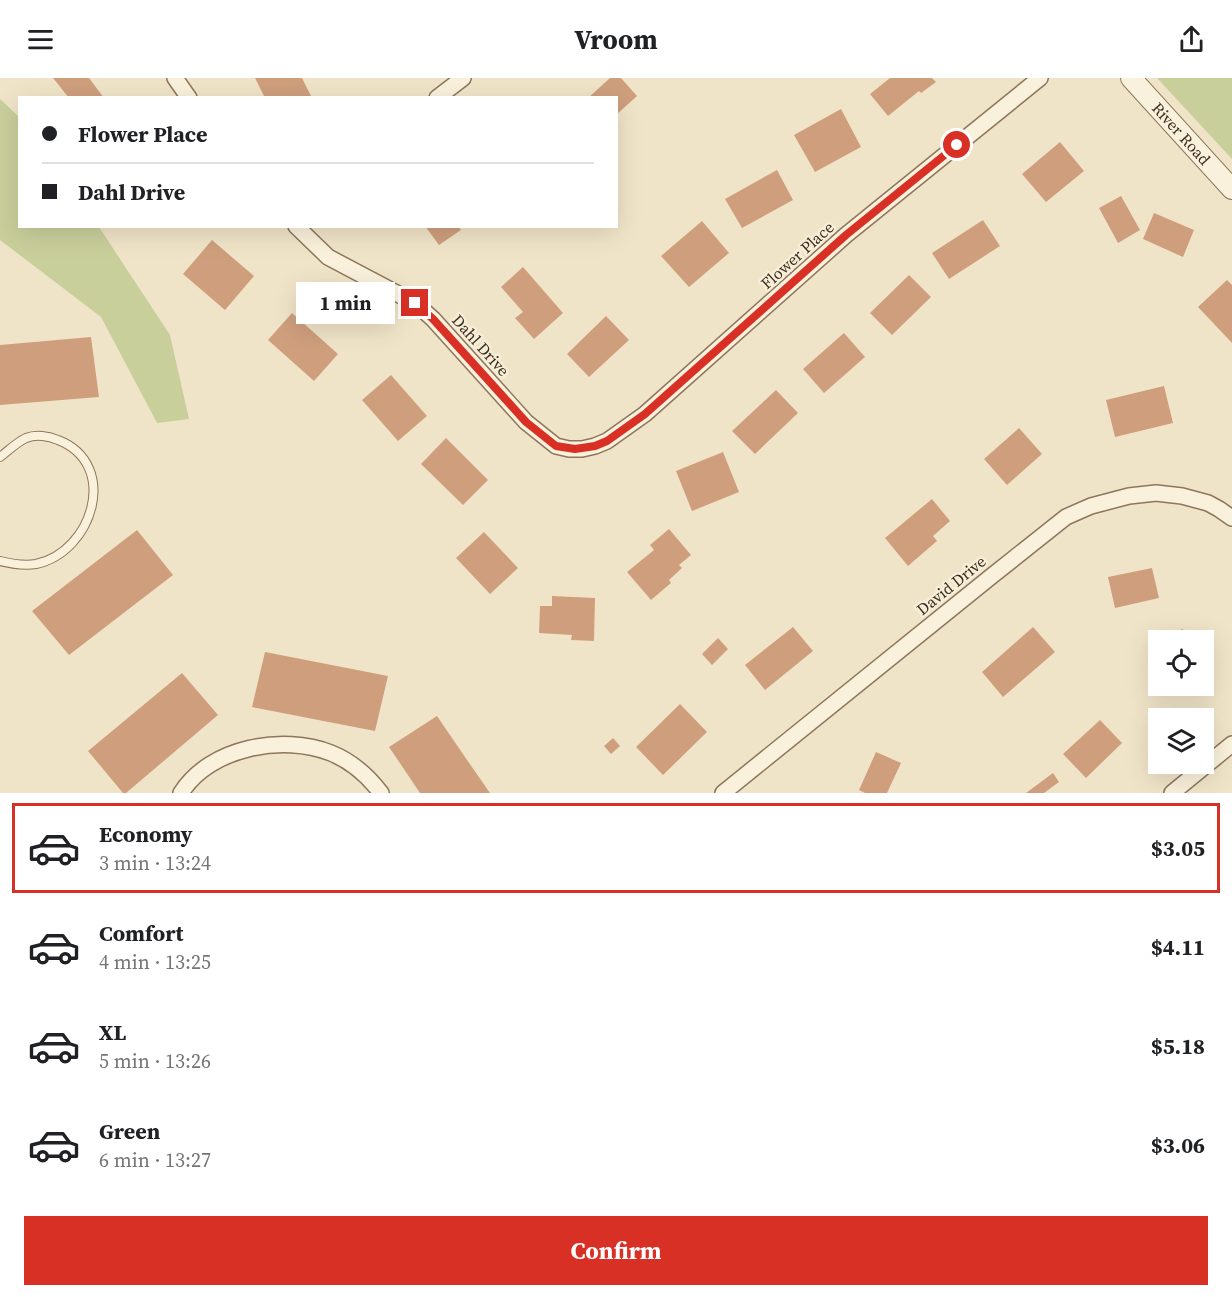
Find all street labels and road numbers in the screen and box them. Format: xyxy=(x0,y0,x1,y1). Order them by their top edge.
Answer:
street label: River Road xyxy=(1147,97,1216,170)
street label: Flower Place xyxy=(756,216,838,294)
street label: Dahl Drive xyxy=(447,309,515,381)
street label: David Drive xyxy=(912,550,990,620)

